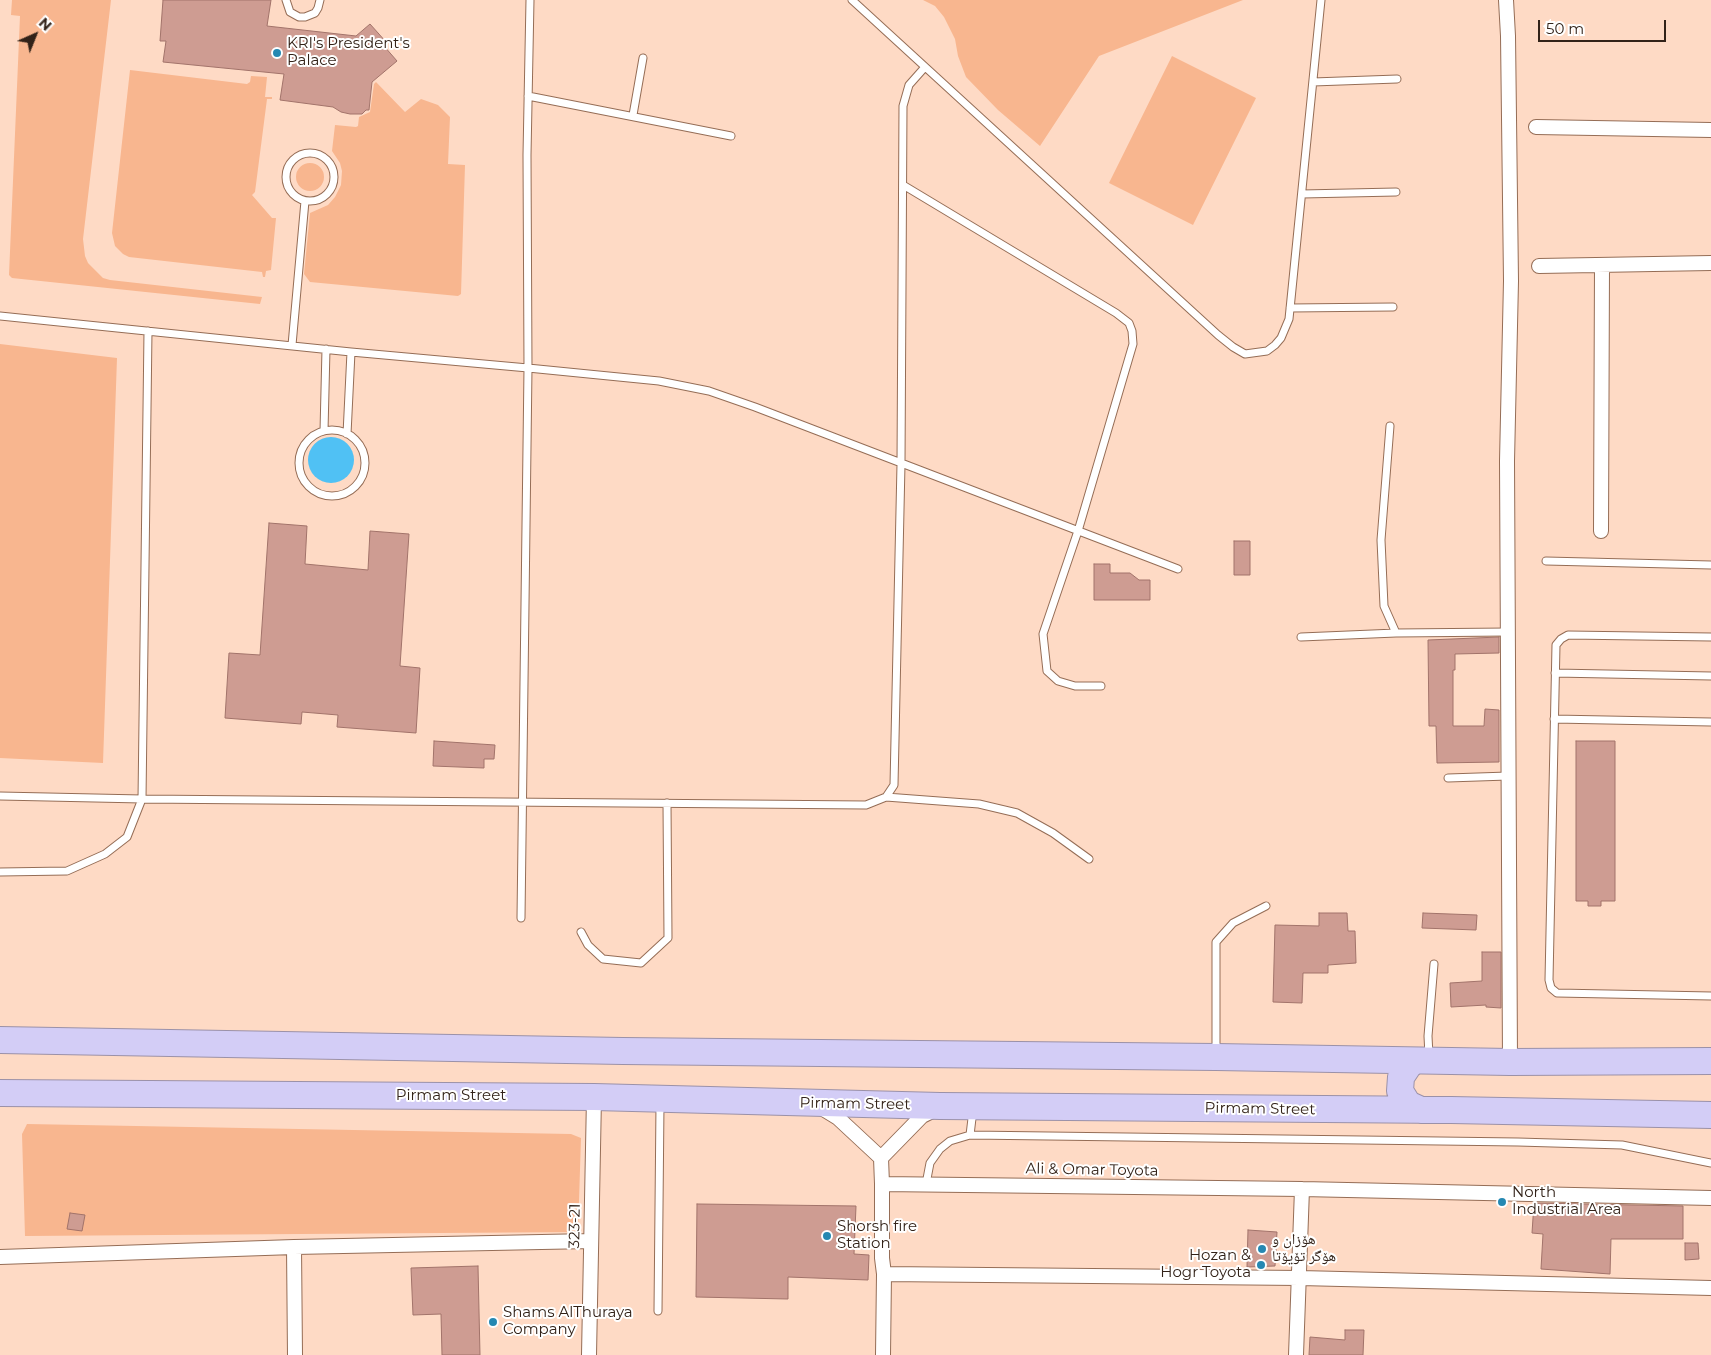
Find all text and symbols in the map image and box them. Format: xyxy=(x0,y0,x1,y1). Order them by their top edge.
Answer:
north arrow xyxy=(10,10,60,60)
scale bar xyxy=(1541,10,1668,42)
text: N xyxy=(35,14,56,35)
text: 50 m xyxy=(1546,19,1584,38)
place label: KRI's President's Palace xyxy=(287,35,410,70)
marker: KRI's President's Palace xyxy=(271,47,283,59)
street label: Pirmam Street xyxy=(396,1087,506,1105)
street label: Pirmam Street xyxy=(800,1094,910,1114)
street label: Pirmam Street xyxy=(1205,1099,1315,1119)
street label: Ali & Omar Toyota xyxy=(1025,1160,1159,1180)
place label: North Industrial Area xyxy=(1512,1184,1621,1219)
marker: North Industrial Area xyxy=(1496,1196,1508,1208)
street label: 323-21 xyxy=(566,1203,584,1249)
place label: Shorsh fire Station xyxy=(837,1218,917,1253)
marker: Shorsh fire Station xyxy=(821,1230,833,1242)
place label: هۆزان و هۆگر تۆیۆتا xyxy=(1272,1231,1336,1266)
marker: هۆزان و هۆگر تۆیۆتا xyxy=(1256,1243,1268,1255)
place label: Hozan & Hogr Toyota xyxy=(1160,1247,1251,1282)
marker: Hozan & Hogr Toyota xyxy=(1255,1259,1267,1271)
place label: Shams AlThuraya Company xyxy=(503,1304,633,1339)
marker: Shams AlThuraya Company xyxy=(487,1316,499,1328)

